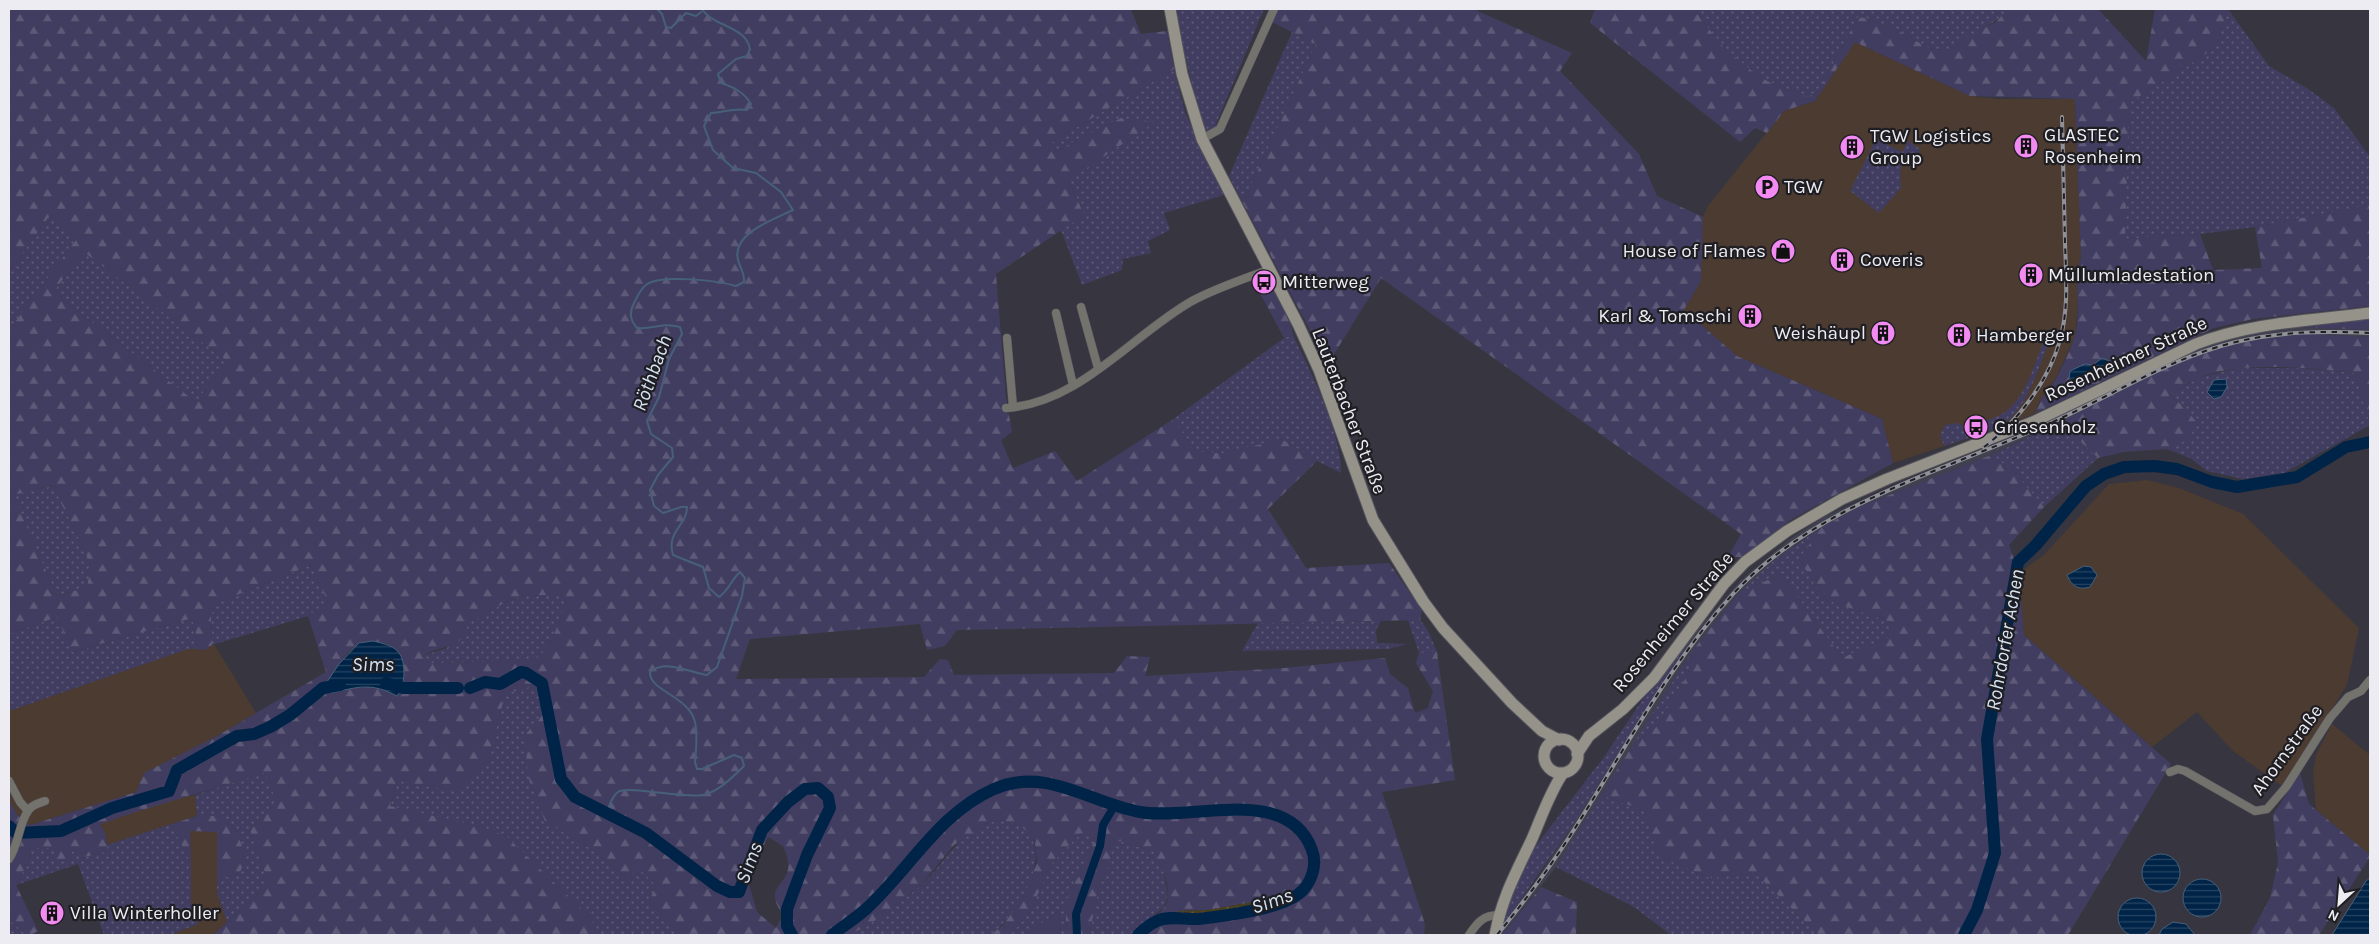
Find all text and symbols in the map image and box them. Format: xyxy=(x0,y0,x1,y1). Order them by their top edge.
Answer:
place label: GLASTEC Rosenheim xyxy=(2044,124,2142,168)
place label: TGW Logistics Group xyxy=(1870,125,1991,169)
building icon: GLASTEC Rosenheim xyxy=(2013,133,2039,159)
building icon: TGW Logistics Group xyxy=(1839,134,1865,160)
parking icon: TGW xyxy=(1754,174,1780,200)
place label: TGW xyxy=(1784,176,1823,198)
shop icon: House of Flames xyxy=(1770,238,1796,264)
place label: House of Flames xyxy=(1623,240,1766,262)
building icon: Coveris xyxy=(1829,247,1855,273)
place label: Coveris xyxy=(1860,249,1924,271)
building icon: Müllumladestation xyxy=(2018,262,2044,288)
place label: Müllumladestation xyxy=(2048,264,2215,286)
bus stop icon: Mitterweg xyxy=(1251,269,1277,295)
place label: Mitterweg xyxy=(1282,271,1369,293)
building icon: Karl & Tomschi xyxy=(1737,303,1763,329)
place label: Karl & Tomschi xyxy=(1598,305,1732,327)
street label: Rosenheimer Straße xyxy=(2041,312,2211,406)
building icon: Weishäupl xyxy=(1870,320,1896,346)
place label: Weishäupl xyxy=(1774,322,1866,344)
building icon: Hamberger xyxy=(1946,322,1972,348)
place label: Hamberger xyxy=(1976,324,2072,346)
street label: Lauterbacher Straße xyxy=(1307,325,1391,497)
water label: Röthbach xyxy=(628,332,676,414)
bus stop icon: Griesenholz xyxy=(1963,414,1989,440)
place label: Griesenholz xyxy=(1994,416,2096,438)
street label: Rosenheimer Straße xyxy=(1608,547,1738,697)
water label: Rohrdorfer Achen xyxy=(1981,568,2029,712)
water label: Sims xyxy=(352,653,394,676)
street label: Ahornstraße xyxy=(2247,700,2327,800)
water label: Sims xyxy=(731,839,767,887)
north arrow xyxy=(2314,879,2364,929)
water label: Sims xyxy=(1248,883,1296,919)
building icon: Villa Winterholler xyxy=(39,900,65,926)
place label: Villa Winterholler xyxy=(70,902,219,924)
text: N xyxy=(2325,905,2342,925)

